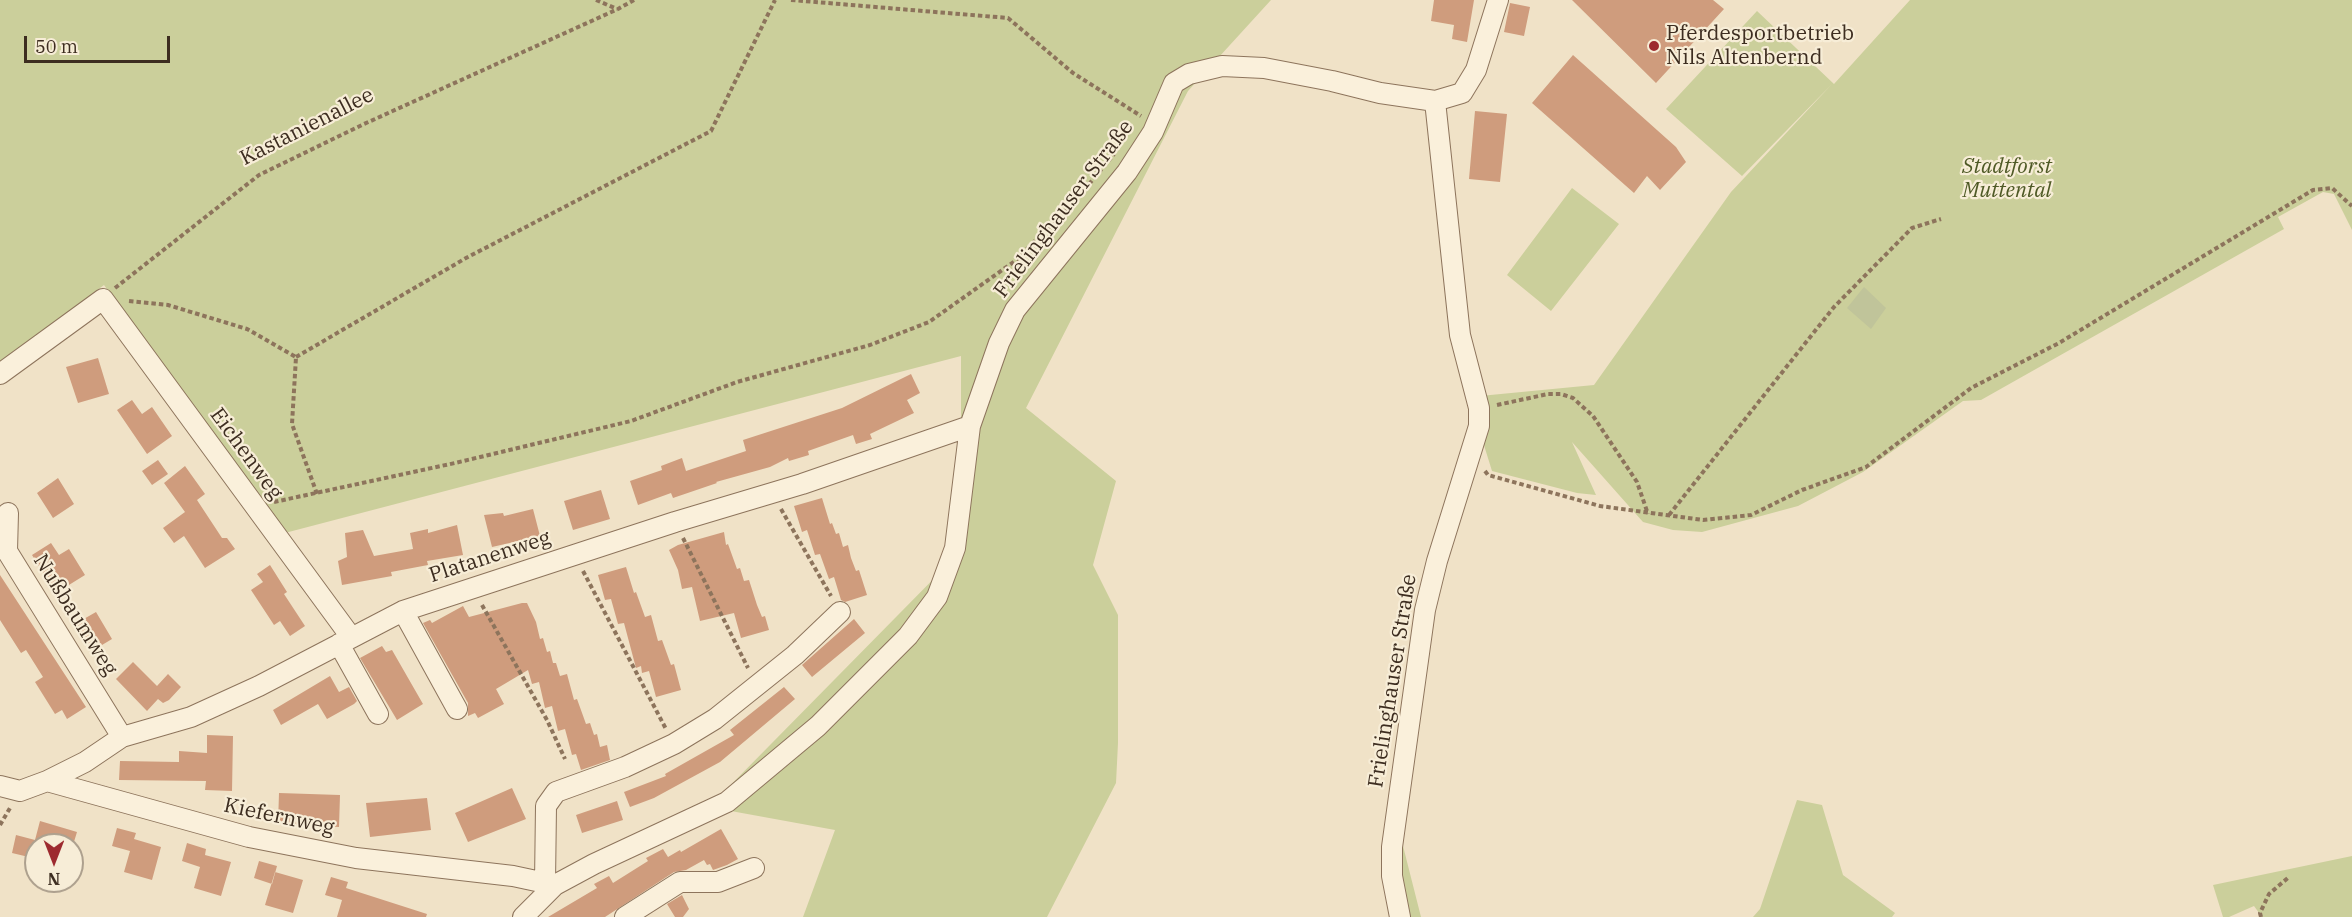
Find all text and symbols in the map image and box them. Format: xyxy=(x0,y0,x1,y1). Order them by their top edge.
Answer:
place label: Pferdesportbetrieb Nils Altenbernd xyxy=(1666,21,1854,71)
scale bar xyxy=(27,24,172,62)
text: 50 m xyxy=(35,35,78,58)
marker: Pferdesportbetrieb Nils Altenbernd xyxy=(1647,39,1661,53)
street label: Kastanienallee xyxy=(236,83,378,171)
street label: Frielinghauser Straße xyxy=(989,115,1139,303)
park label: Stadtforst Muttental xyxy=(1962,154,2052,204)
street label: Eichenweg xyxy=(204,403,288,505)
street label: Platanenweg xyxy=(426,526,554,588)
street label: Nußbaumweg xyxy=(28,550,122,680)
street label: Frielinghauser Straße xyxy=(1364,572,1422,790)
street label: Kiefernweg xyxy=(221,793,337,841)
north arrow xyxy=(24,833,84,893)
text: N xyxy=(48,869,60,889)

